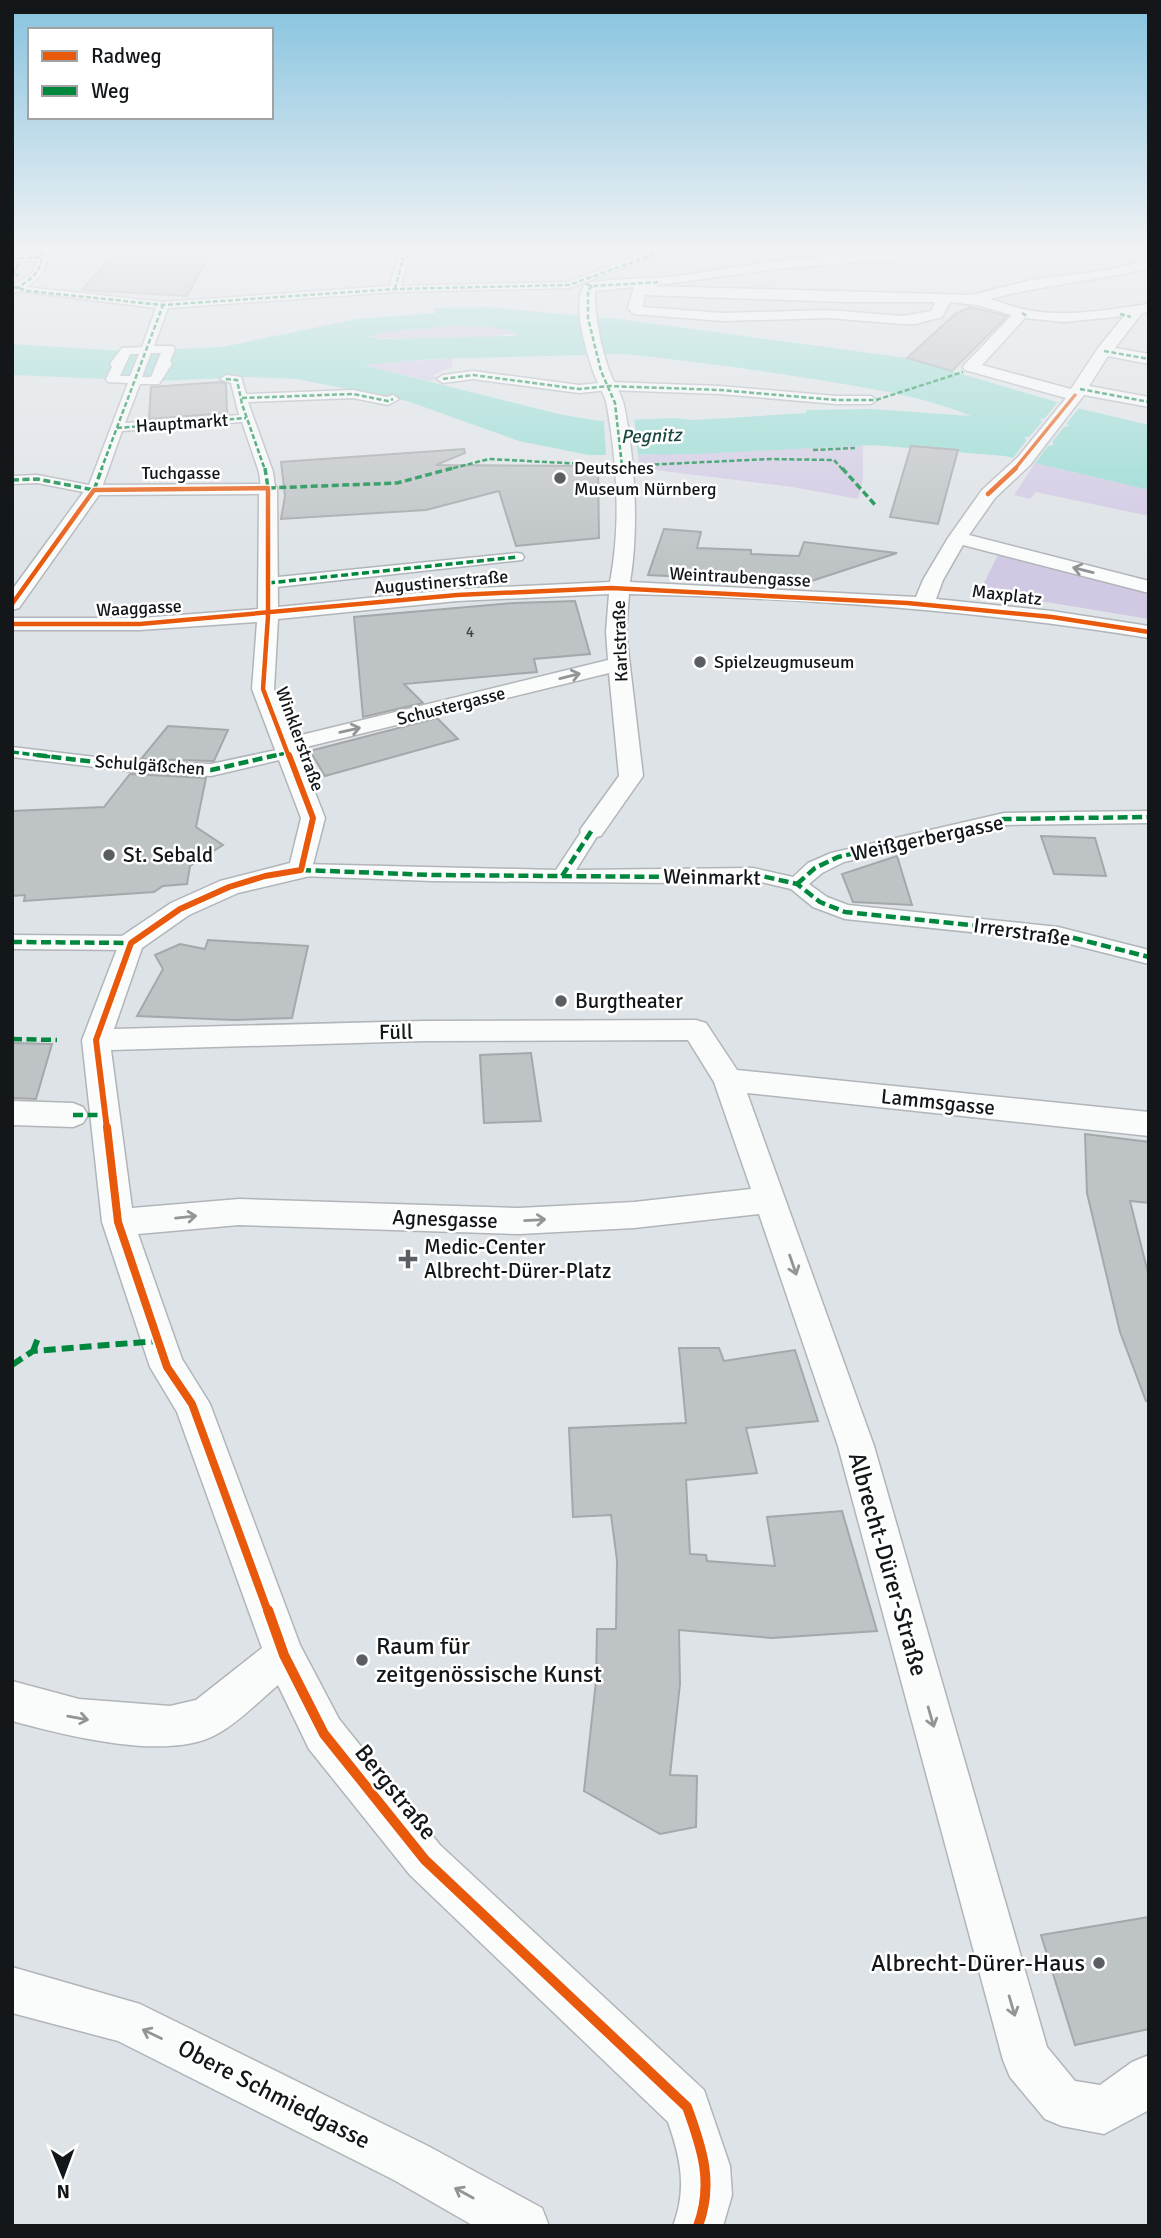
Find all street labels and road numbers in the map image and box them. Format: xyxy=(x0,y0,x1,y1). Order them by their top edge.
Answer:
street label: Hauptmarkt xyxy=(135,409,229,437)
street label: Tuchgasse xyxy=(142,462,220,484)
street label: Weintraubengasse xyxy=(669,562,811,592)
street label: Augustinerstraße xyxy=(373,565,509,599)
street label: Maxplatz xyxy=(971,580,1043,610)
street label: Waaggasse xyxy=(96,595,182,621)
street label: Karlstraße xyxy=(608,600,632,682)
street label: Schustergasse xyxy=(394,682,508,730)
street label: Winklerstraße xyxy=(271,684,329,794)
street label: Schulgäßchen xyxy=(94,750,206,780)
street label: Weißgerbergasse xyxy=(848,809,1006,867)
street label: Weinmarkt xyxy=(663,863,761,891)
street label: Irrerstraße xyxy=(972,912,1072,952)
street label: Füll xyxy=(379,1019,413,1045)
street label: Lammsgasse xyxy=(880,1083,996,1121)
street label: Agnesgasse xyxy=(392,1204,498,1234)
street label: Albrecht-Dürer-Straße xyxy=(842,1449,934,1679)
street label: Bergstraße xyxy=(348,1738,444,1846)
street label: Obere Schmiedgasse xyxy=(173,2032,375,2156)

